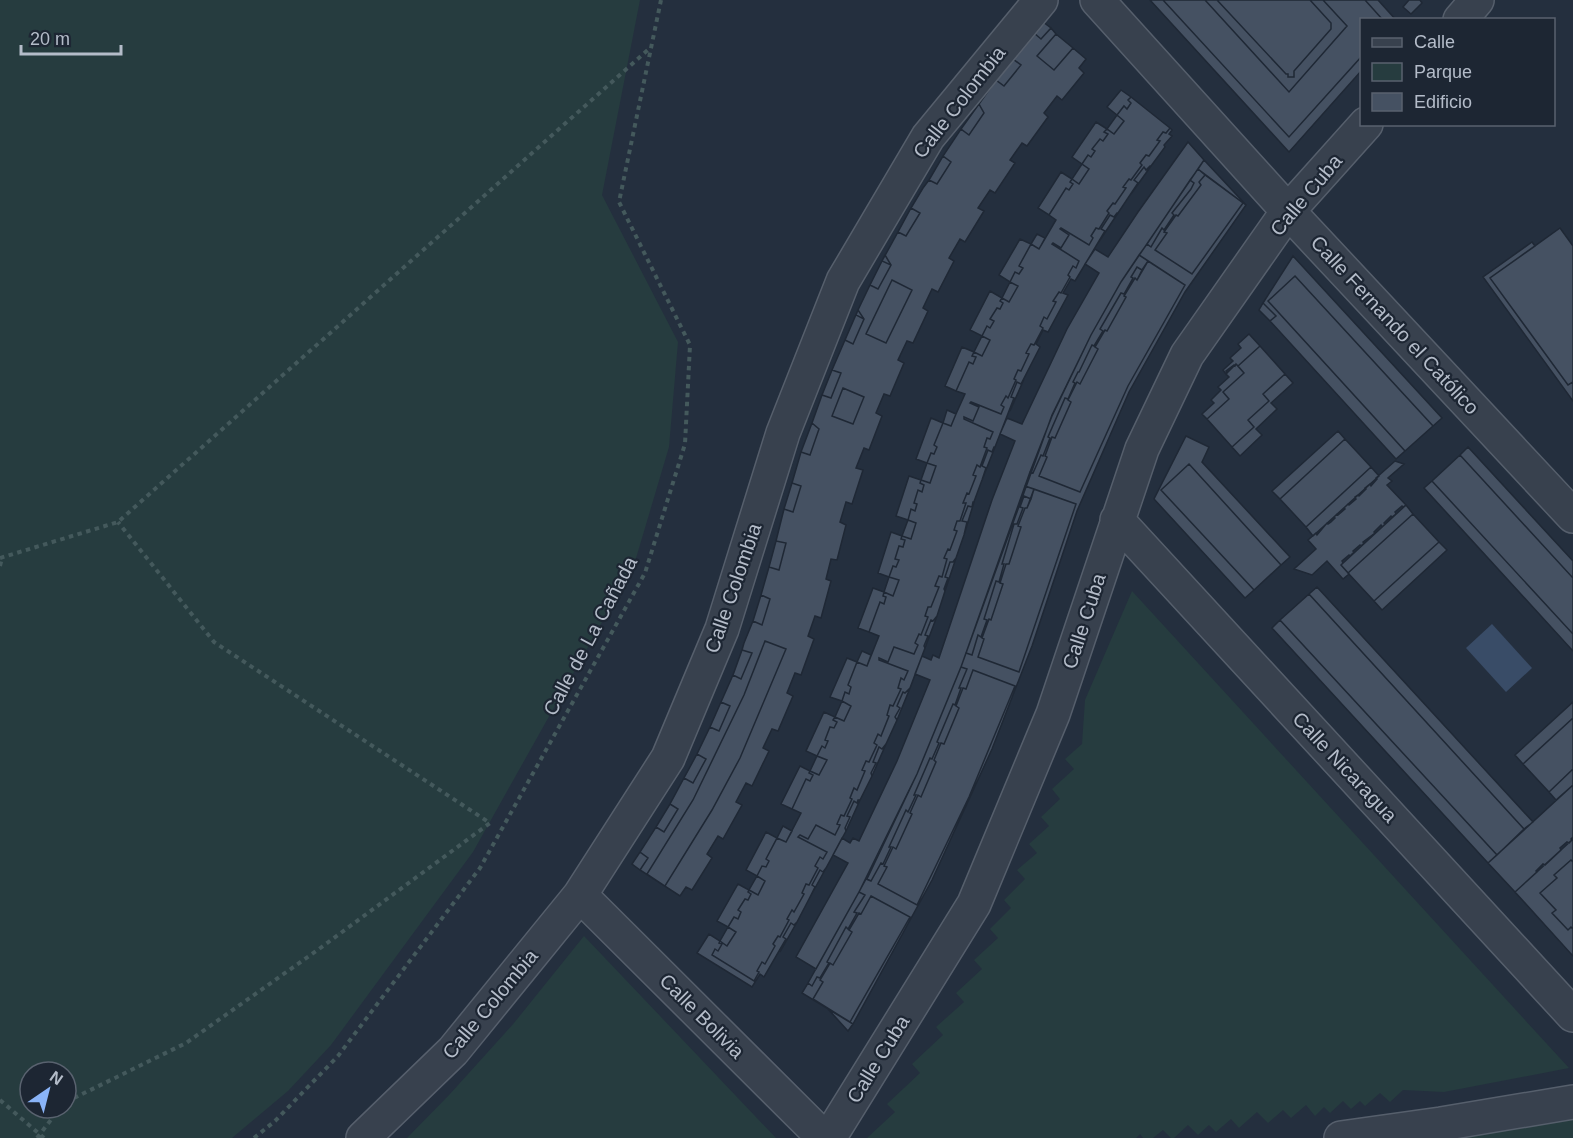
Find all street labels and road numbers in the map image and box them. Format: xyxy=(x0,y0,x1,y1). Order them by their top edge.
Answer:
street label: Calle Colombia xyxy=(909,41,1010,162)
street label: Calle Cuba xyxy=(1266,149,1347,240)
street label: Calle Fernando el Católico xyxy=(1307,231,1483,419)
street label: Calle Colombia xyxy=(701,519,766,656)
street label: Calle de La Cañada xyxy=(539,552,642,719)
street label: Calle Cuba xyxy=(1058,570,1110,671)
street label: Calle Nicaragua xyxy=(1288,707,1402,827)
street label: Calle Colombia xyxy=(438,944,543,1063)
street label: Calle Bolivia xyxy=(655,969,749,1063)
street label: Calle Cuba xyxy=(842,1010,914,1107)

